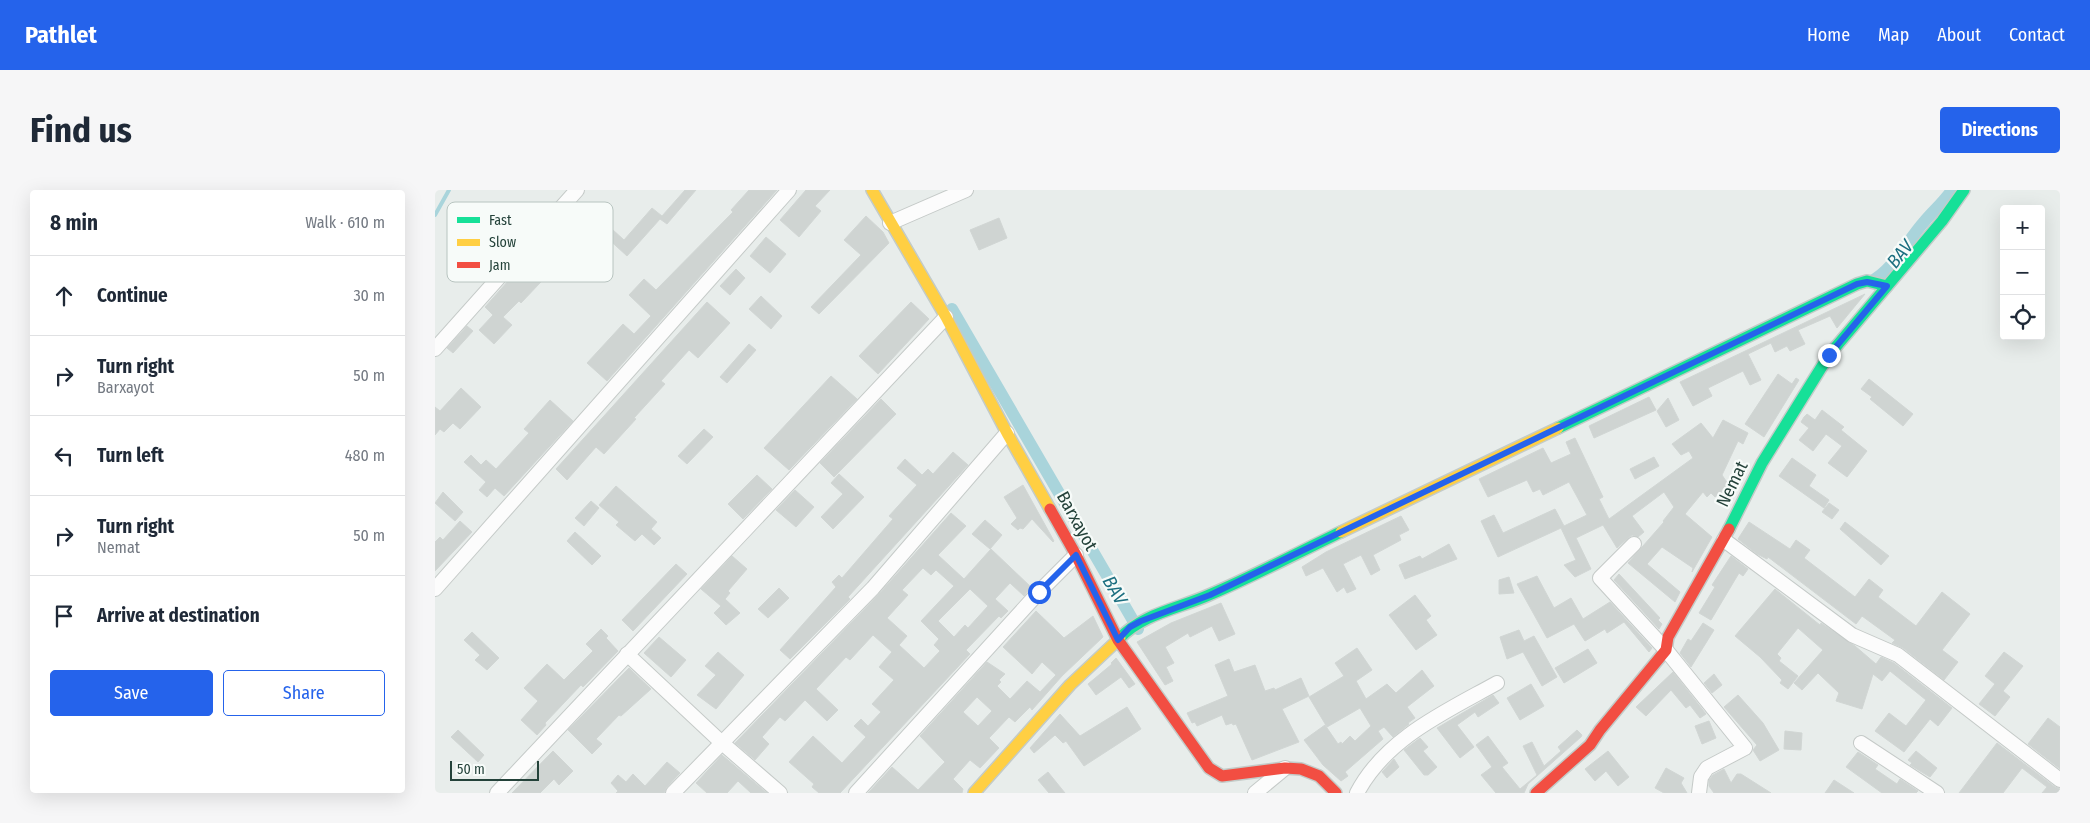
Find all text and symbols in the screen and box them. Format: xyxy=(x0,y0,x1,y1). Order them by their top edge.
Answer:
text: Pathlet xyxy=(25,21,97,49)
text: Home xyxy=(1807,24,1850,46)
text: Map xyxy=(1878,24,1909,46)
text: About xyxy=(1937,24,1981,46)
text: Contact xyxy=(2009,24,2065,46)
button: Directions xyxy=(1940,107,2060,153)
text: Find us xyxy=(30,109,132,151)
legend xyxy=(447,202,613,282)
map controls xyxy=(2000,205,2045,340)
button: + xyxy=(2000,205,2045,250)
text: 8 min xyxy=(50,210,98,236)
text: Fast xyxy=(489,212,512,229)
text: Walk · 610 m xyxy=(305,213,385,232)
text: Slow xyxy=(489,234,516,251)
water label: BAV xyxy=(1882,234,1919,273)
button: − xyxy=(2000,250,2045,295)
text: Jam xyxy=(489,257,510,274)
icon: ahead xyxy=(50,282,78,310)
text: Continue xyxy=(97,284,168,307)
text: 30 m xyxy=(353,286,385,305)
button: locate xyxy=(2000,295,2045,340)
route end xyxy=(1818,344,1841,367)
text: Turn right xyxy=(97,355,174,378)
icon: right xyxy=(50,362,78,390)
text: 50 m xyxy=(353,366,385,385)
text: Barxayot xyxy=(97,378,154,397)
icon: left xyxy=(50,442,78,470)
text: Turn left xyxy=(97,444,164,467)
text: 480 m xyxy=(345,446,385,465)
street label: Nemat xyxy=(1712,457,1753,511)
street label: Barxayot xyxy=(1052,487,1102,555)
text: Turn right xyxy=(97,515,174,538)
icon: right xyxy=(50,522,78,550)
text: 50 m xyxy=(353,526,385,545)
text: Nemat xyxy=(97,538,140,557)
water label: BAV xyxy=(1098,571,1133,610)
route start xyxy=(1028,581,1051,604)
icon: arrive xyxy=(50,602,78,630)
text: Arrive at destination xyxy=(97,604,260,627)
button: Save xyxy=(50,670,213,716)
button: Share xyxy=(223,670,385,716)
scale bar xyxy=(450,758,539,781)
text: 50 m xyxy=(457,761,485,778)

